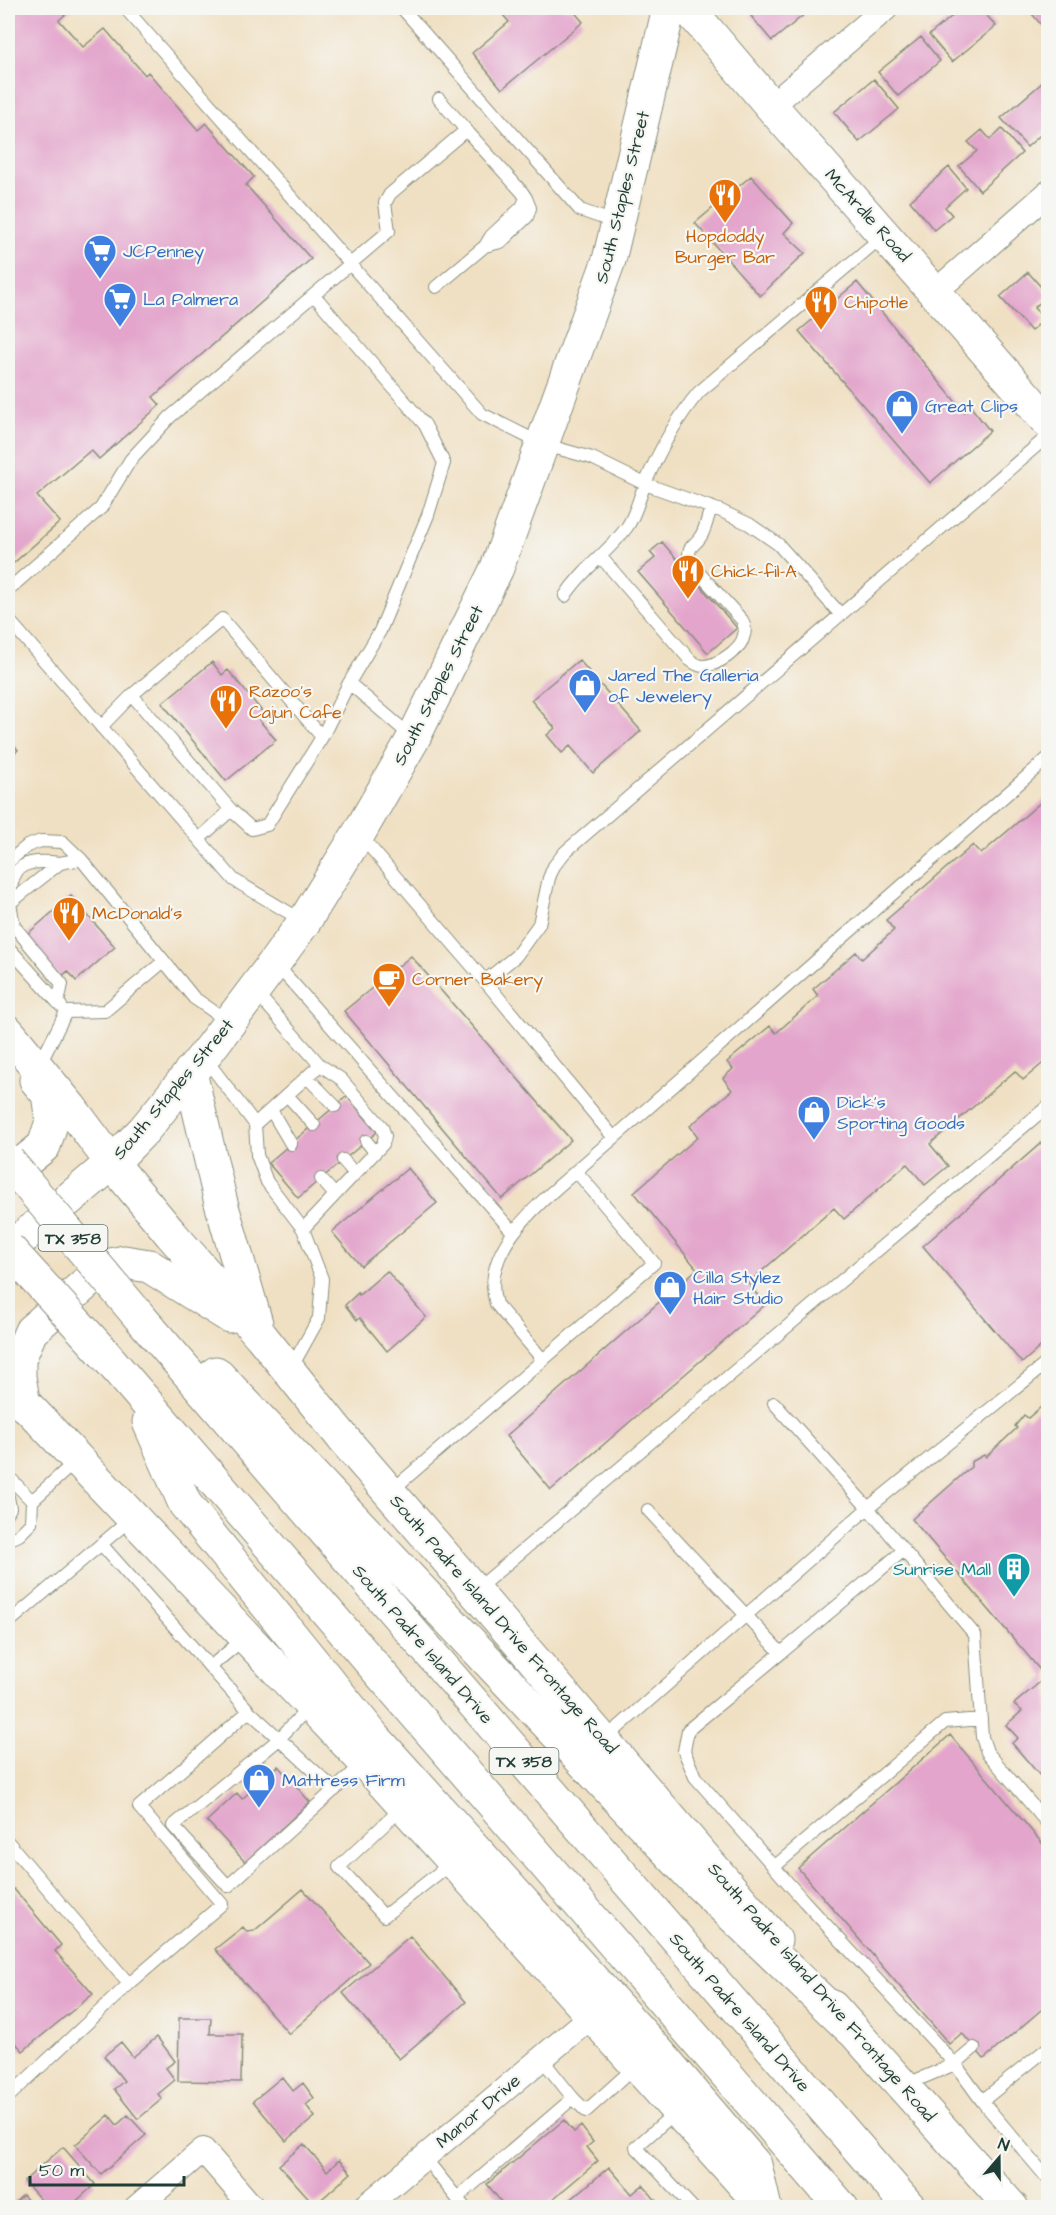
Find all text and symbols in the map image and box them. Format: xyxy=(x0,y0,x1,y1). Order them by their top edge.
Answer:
street label: South Staples Street xyxy=(589,108,656,286)
street label: McArdle Road xyxy=(819,163,916,268)
restaurant icon: Hopdoddy Burger Bar xyxy=(707,177,743,224)
place label: Hopdoddy Burger Bar xyxy=(675,224,775,271)
supermarket icon: JCPenney xyxy=(82,233,118,280)
place label: JCPenney xyxy=(123,239,204,265)
supermarket icon: La Palmera xyxy=(102,281,138,328)
restaurant icon: Chipotle xyxy=(803,284,839,331)
place label: La Palmera xyxy=(143,287,238,312)
place label: Chipotle xyxy=(844,290,909,315)
shop icon: Great Clips xyxy=(884,388,920,435)
place label: Great Clips xyxy=(925,394,1018,419)
restaurant icon: Chick-fil-A xyxy=(670,553,706,600)
place label: Chick-fil-A xyxy=(711,559,797,584)
street label: South Staples Street xyxy=(387,600,490,770)
place label: Jared The Galleria of Jewelery xyxy=(608,663,759,710)
shop icon: Jared The Galleria of Jewelery xyxy=(567,667,603,714)
place label: Razoo's Cajun Cafe xyxy=(249,679,342,725)
restaurant icon: Razoo's Cajun Cafe xyxy=(208,683,244,730)
restaurant icon: McDonald's xyxy=(51,895,87,942)
place label: McDonald's xyxy=(92,901,182,926)
cafe icon: Corner Bakery xyxy=(371,961,407,1008)
place label: Corner Bakery xyxy=(412,967,543,993)
street label: South Staples Street xyxy=(107,1013,240,1165)
place label: Dick's Sporting Goods xyxy=(837,1090,965,1137)
shop icon: Dick's Sporting Goods xyxy=(796,1094,832,1141)
road number: TX 358 xyxy=(38,1225,107,1251)
place label: Cilla Stylez Hair Studio xyxy=(693,1265,783,1311)
shop icon: Cilla Stylez Hair Studio xyxy=(652,1269,688,1316)
street label: South Padre Island Drive Frontage Road xyxy=(386,1490,622,1758)
building icon: Sunrise Mall xyxy=(996,1551,1032,1598)
place label: Sunrise Mall xyxy=(893,1557,991,1582)
street label: South Padre Island Drive xyxy=(348,1560,498,1728)
road number: TX 358 xyxy=(490,1748,558,1774)
shop icon: Mattress Firm xyxy=(241,1762,277,1809)
place label: Mattress Firm xyxy=(282,1768,405,1793)
street label: South Padre Island Drive Frontage Road xyxy=(704,1858,940,2126)
street label: South Padre Island Drive xyxy=(665,1928,815,2096)
street label: Manor Drive xyxy=(431,2068,526,2154)
north arrow xyxy=(969,2128,1029,2188)
text: N xyxy=(995,2133,1012,2157)
scale bar xyxy=(30,2149,184,2187)
text: 50 m xyxy=(39,2158,84,2183)

